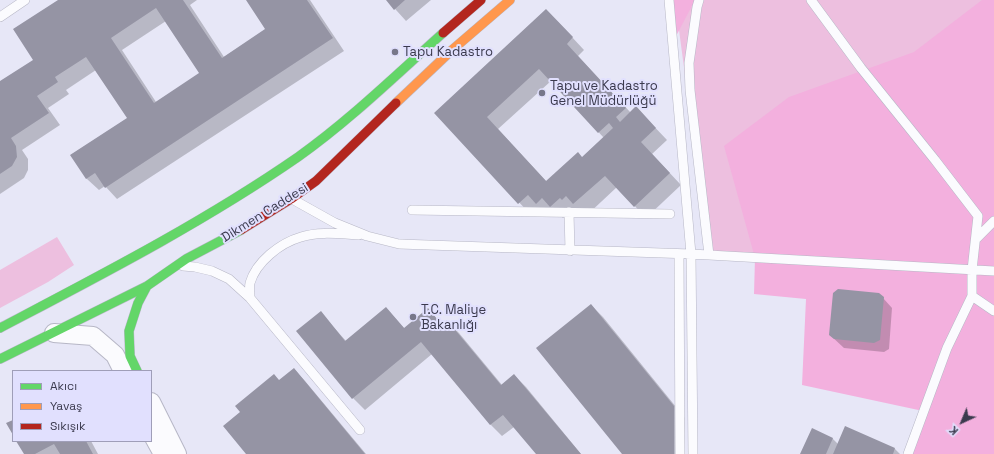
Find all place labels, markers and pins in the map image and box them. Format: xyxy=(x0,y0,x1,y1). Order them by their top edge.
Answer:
place label: Tapu Kadastro xyxy=(403,44,493,60)
marker: Tapu Kadastro xyxy=(390,47,400,57)
place label: Tapu ve Kadastro Genel Müdürlüğü xyxy=(550,78,658,109)
marker: Tapu ve Kadastro Genel Müdürlüğü xyxy=(537,88,547,98)
place label: T.C. Maliye Bakanlığı xyxy=(421,302,486,333)
marker: T.C. Maliye Bakanlığı xyxy=(408,312,418,322)

